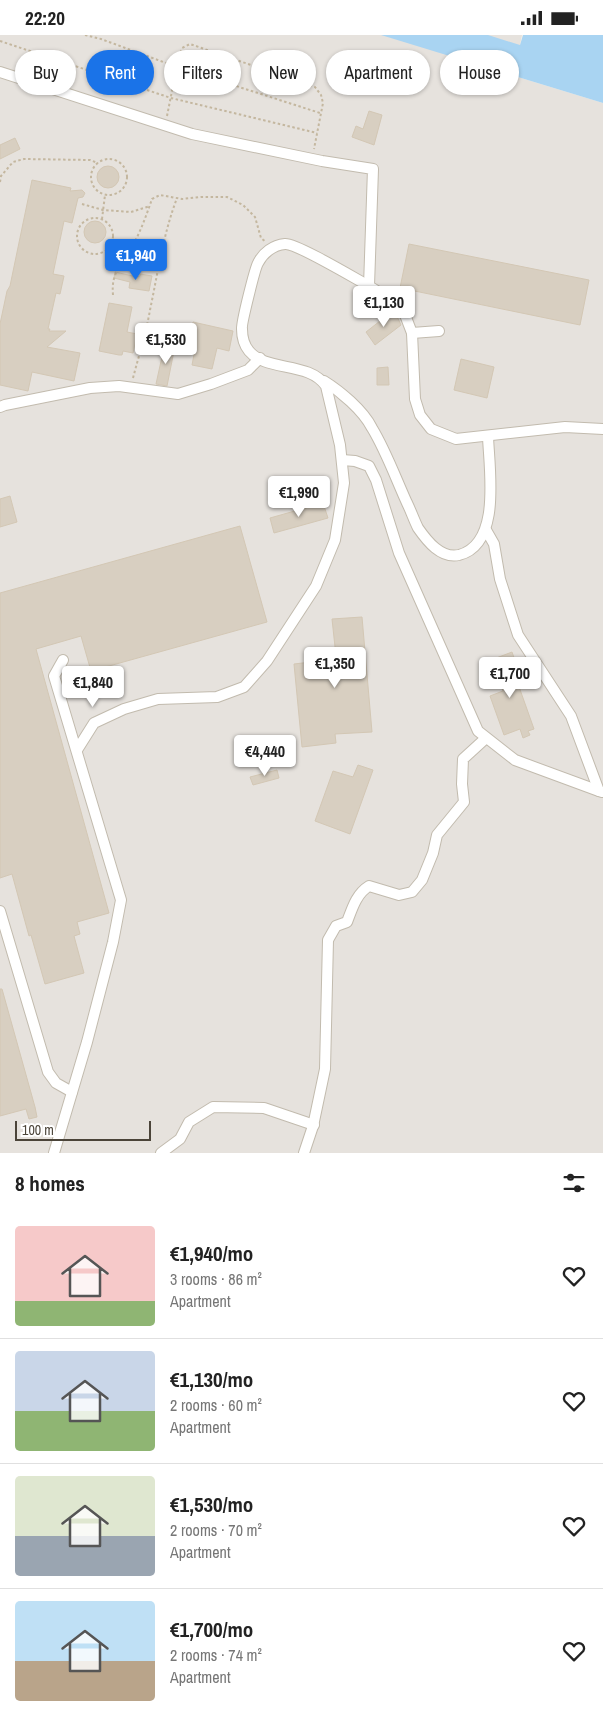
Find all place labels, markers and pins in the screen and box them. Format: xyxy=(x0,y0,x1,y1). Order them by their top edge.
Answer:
pin: €1,940 xyxy=(95,239,177,281)
pin: €1,130 xyxy=(343,285,425,328)
pin: €1,530 xyxy=(125,323,207,365)
pin: €1,990 xyxy=(258,475,340,518)
pin: €1,350 xyxy=(294,647,376,689)
pin: €1,700 xyxy=(469,657,551,699)
pin: €1,840 xyxy=(52,665,134,708)
pin: €4,440 xyxy=(224,735,306,777)

